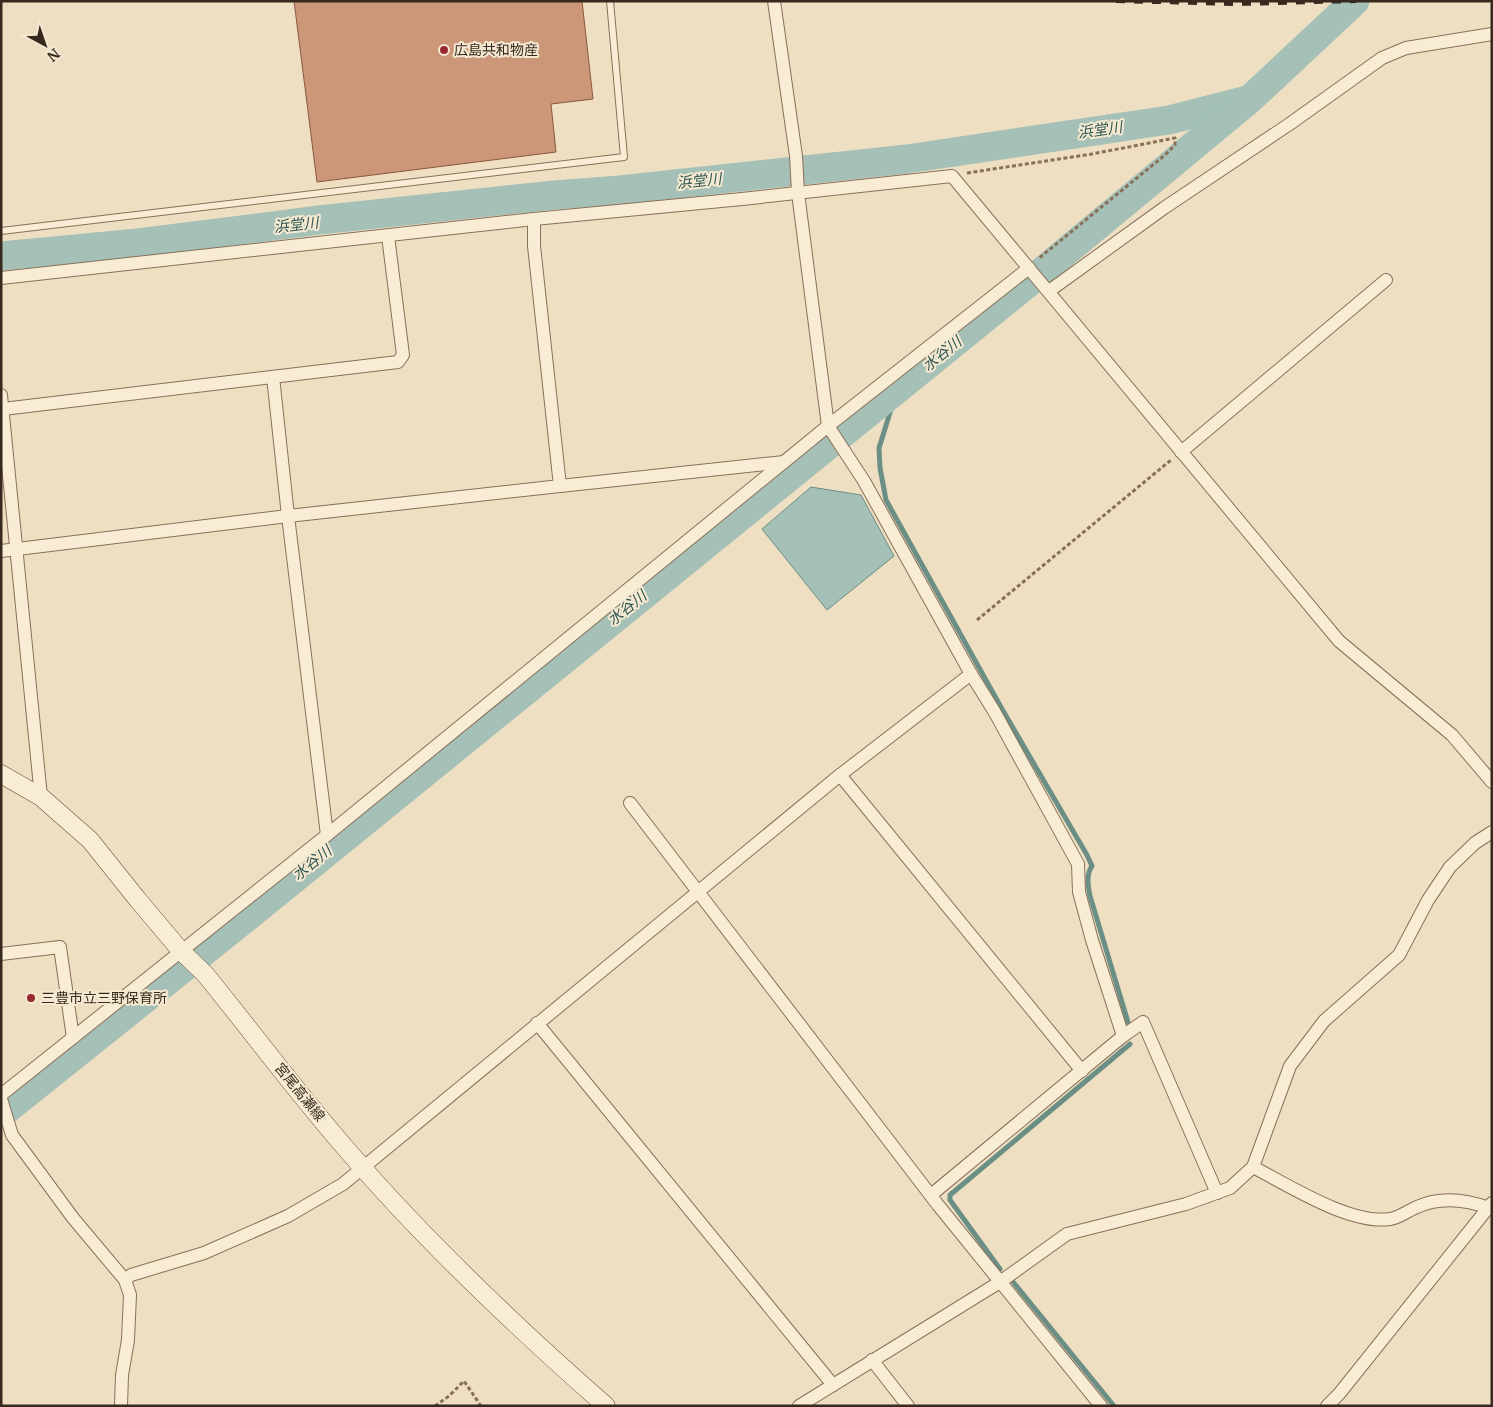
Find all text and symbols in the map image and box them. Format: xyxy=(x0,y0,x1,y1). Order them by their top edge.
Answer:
north arrow xyxy=(20,20,70,70)
place label: 広島共和物産 xyxy=(454,41,538,59)
marker: 広島共和物産 xyxy=(438,44,450,56)
text: N xyxy=(43,45,63,65)
water label: 浜堂川 xyxy=(1076,117,1126,142)
water label: 浜堂川 xyxy=(676,168,724,192)
water label: 浜堂川 xyxy=(273,212,321,236)
water label: 水谷川 xyxy=(918,331,967,375)
water label: 水谷川 xyxy=(603,585,652,629)
water label: 水谷川 xyxy=(288,840,337,884)
place label: 三豊市立三野保育所 xyxy=(41,989,167,1007)
marker: 三豊市立三野保育所 xyxy=(25,992,37,1004)
street label: 宮尾高瀬線 xyxy=(271,1059,329,1125)

